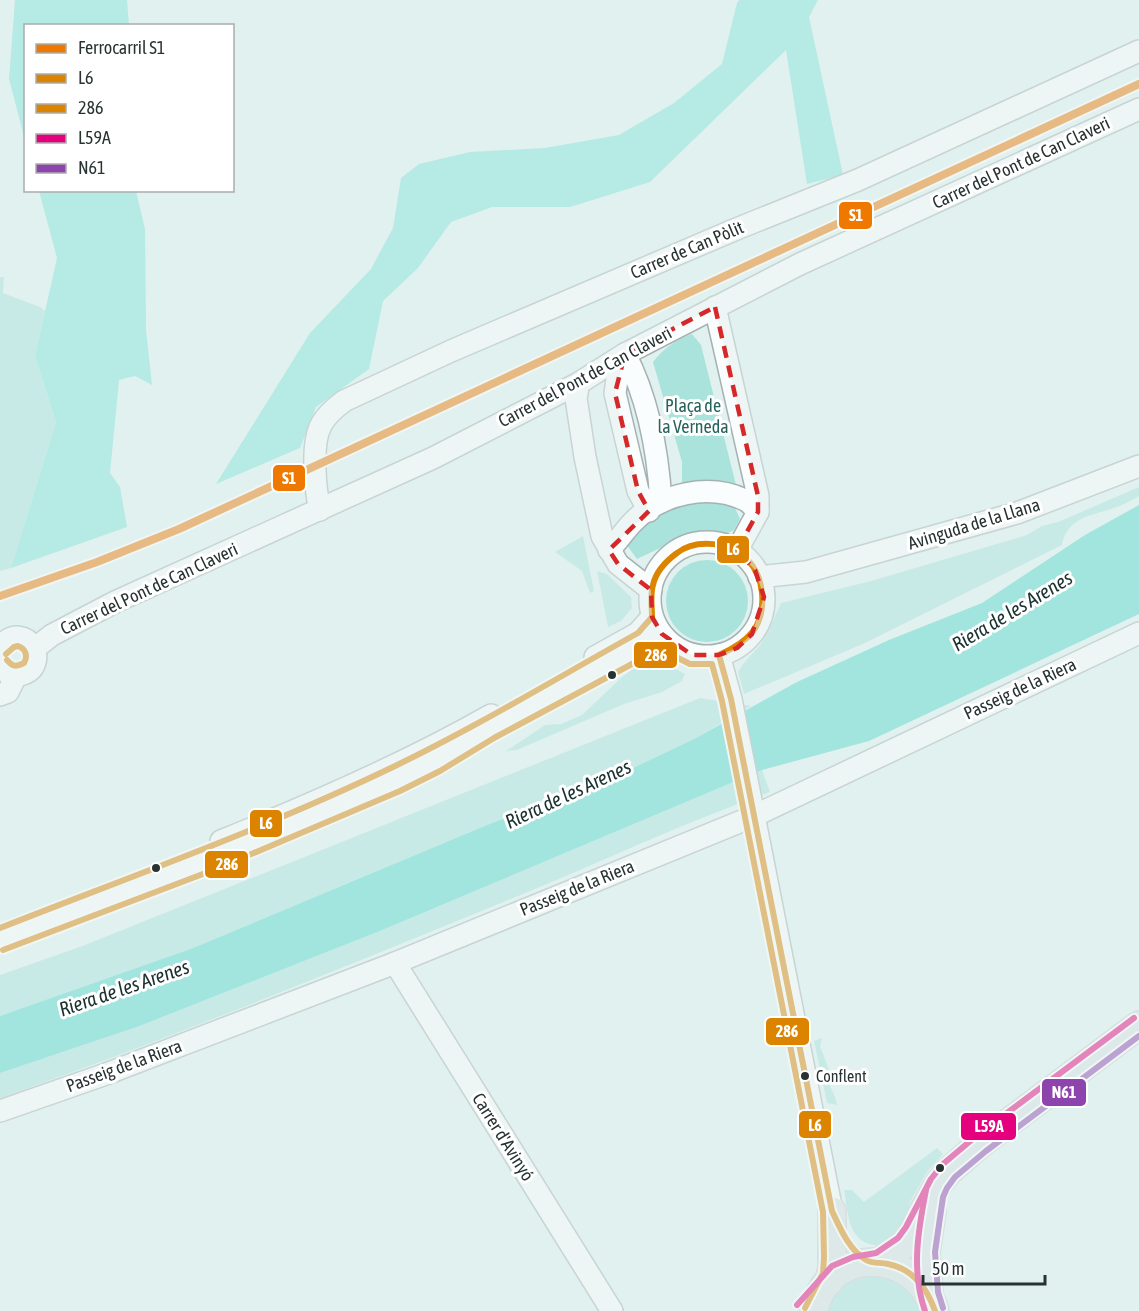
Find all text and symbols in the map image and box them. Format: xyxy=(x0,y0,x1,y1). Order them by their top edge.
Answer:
legend xyxy=(24,24,234,192)
text: Ferrocarril S1 xyxy=(78,37,165,58)
text: L6 xyxy=(78,67,93,88)
text: 286 xyxy=(78,97,103,118)
street label: Carrer del Pont de Can Claveri xyxy=(929,112,1113,213)
text: L59A xyxy=(78,127,111,148)
text: N61 xyxy=(78,157,106,178)
line badge: S1 xyxy=(838,201,873,230)
text: S1 xyxy=(849,206,864,224)
street label: Carrer de Can Pòlit xyxy=(627,216,747,283)
street label: Carrer del Pont de Can Claveri xyxy=(494,322,675,431)
park label: Plaça de la Verneda xyxy=(657,395,729,437)
line badge: S1 xyxy=(272,464,306,492)
text: S1 xyxy=(282,469,297,487)
street label: Avinguda de la Llana xyxy=(905,493,1042,554)
line badge: L6 xyxy=(716,535,750,564)
street label: Carrer del Pont de Can Claveri xyxy=(57,538,241,639)
text: L6 xyxy=(726,540,740,558)
water label: Riera de les Arenes xyxy=(947,566,1076,656)
line badge: 286 xyxy=(633,641,678,669)
text: 286 xyxy=(645,646,668,664)
street label: Passeig de la Riera xyxy=(960,653,1079,724)
unlabelled marker xyxy=(606,669,618,681)
water label: Riera de les Arenes xyxy=(501,754,634,833)
line badge: L6 xyxy=(249,809,283,838)
text: L6 xyxy=(259,814,273,832)
line badge: 286 xyxy=(204,850,249,879)
text: 286 xyxy=(216,855,239,873)
street label: Passeig de la Riera xyxy=(517,855,637,920)
unlabelled marker xyxy=(150,862,162,874)
water label: Riera de les Arenes xyxy=(56,954,192,1021)
line badge: 286 xyxy=(765,1017,810,1046)
text: 286 xyxy=(776,1022,799,1040)
street label: Passeig de la Riera xyxy=(63,1035,184,1096)
place label: Conflent xyxy=(816,1067,867,1085)
marker: Conflent xyxy=(799,1070,811,1082)
line badge: N61 xyxy=(1041,1078,1087,1107)
text: N61 xyxy=(1052,1083,1077,1101)
street label: Carrer d'Avinyó xyxy=(468,1089,539,1184)
line badge: L6 xyxy=(798,1110,832,1139)
line badge: L59A xyxy=(960,1112,1017,1141)
text: L6 xyxy=(808,1116,822,1134)
text: L59A xyxy=(974,1117,1004,1135)
unlabelled marker xyxy=(934,1162,946,1174)
scale bar xyxy=(923,1248,1044,1286)
text: 50 m xyxy=(932,1258,964,1279)

